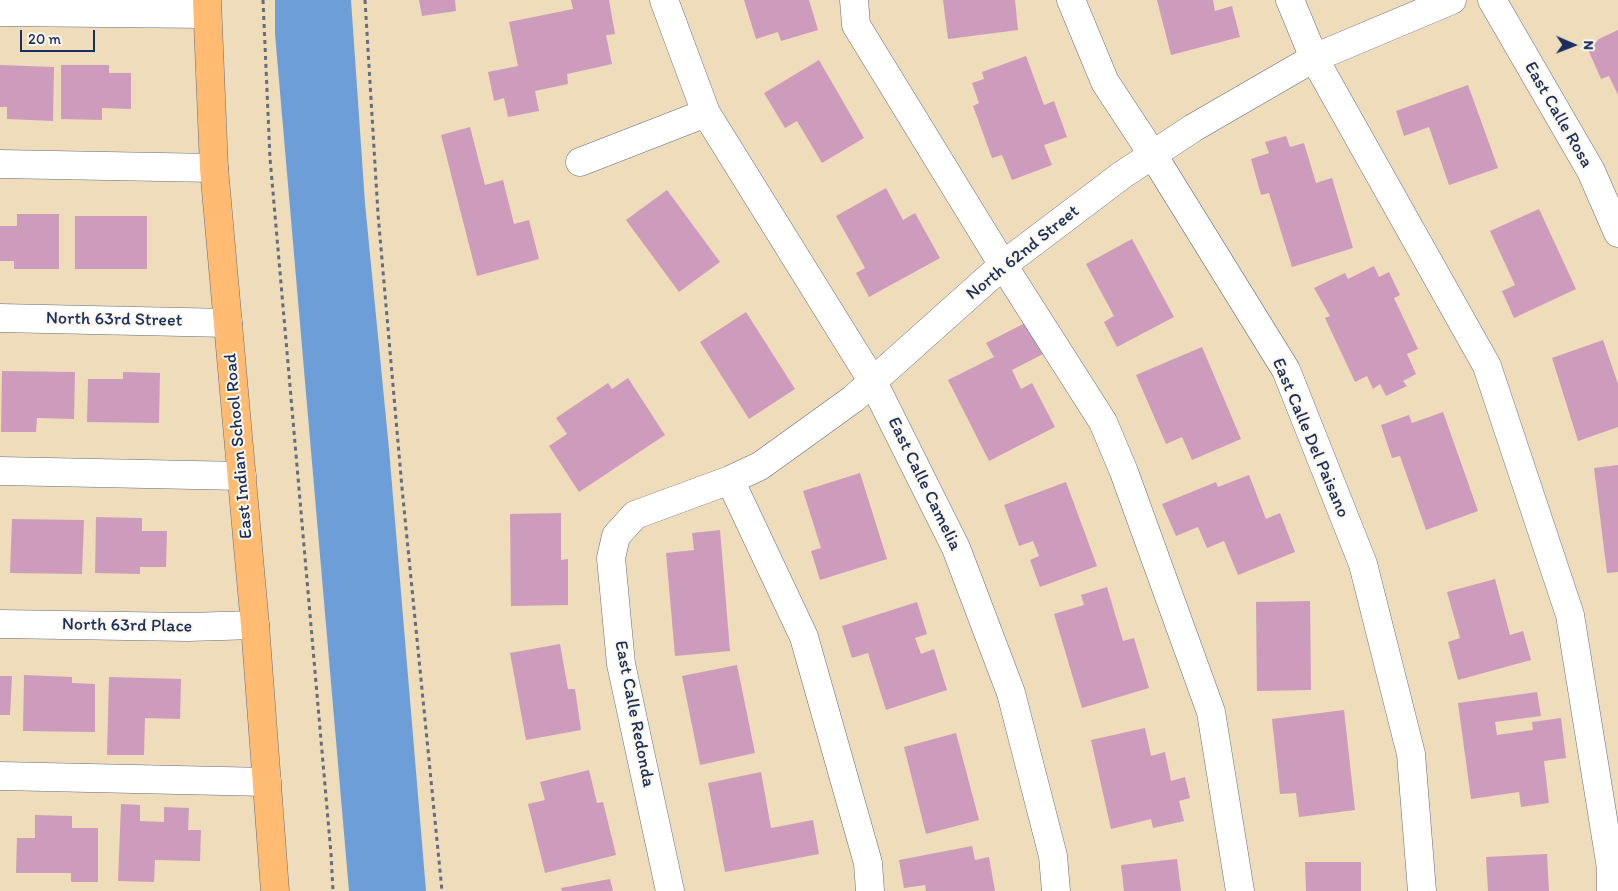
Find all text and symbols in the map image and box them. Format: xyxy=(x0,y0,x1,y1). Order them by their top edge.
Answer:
scale bar xyxy=(22,20,98,52)
north arrow xyxy=(1548,20,1598,70)
text: 20 m xyxy=(28,30,61,48)
text: N xyxy=(1580,40,1597,50)
street label: East Calle Rosa xyxy=(1519,58,1597,172)
street label: North 62nd Street xyxy=(962,201,1084,305)
street label: North 63rd Street xyxy=(46,308,182,332)
street label: East Indian School Road xyxy=(220,352,258,540)
street label: East Calle Del Paisano xyxy=(1267,355,1353,521)
street label: East Calle Camelia xyxy=(882,414,966,554)
street label: North 63rd Place xyxy=(62,614,192,638)
street label: East Calle Redonda xyxy=(609,639,659,789)

